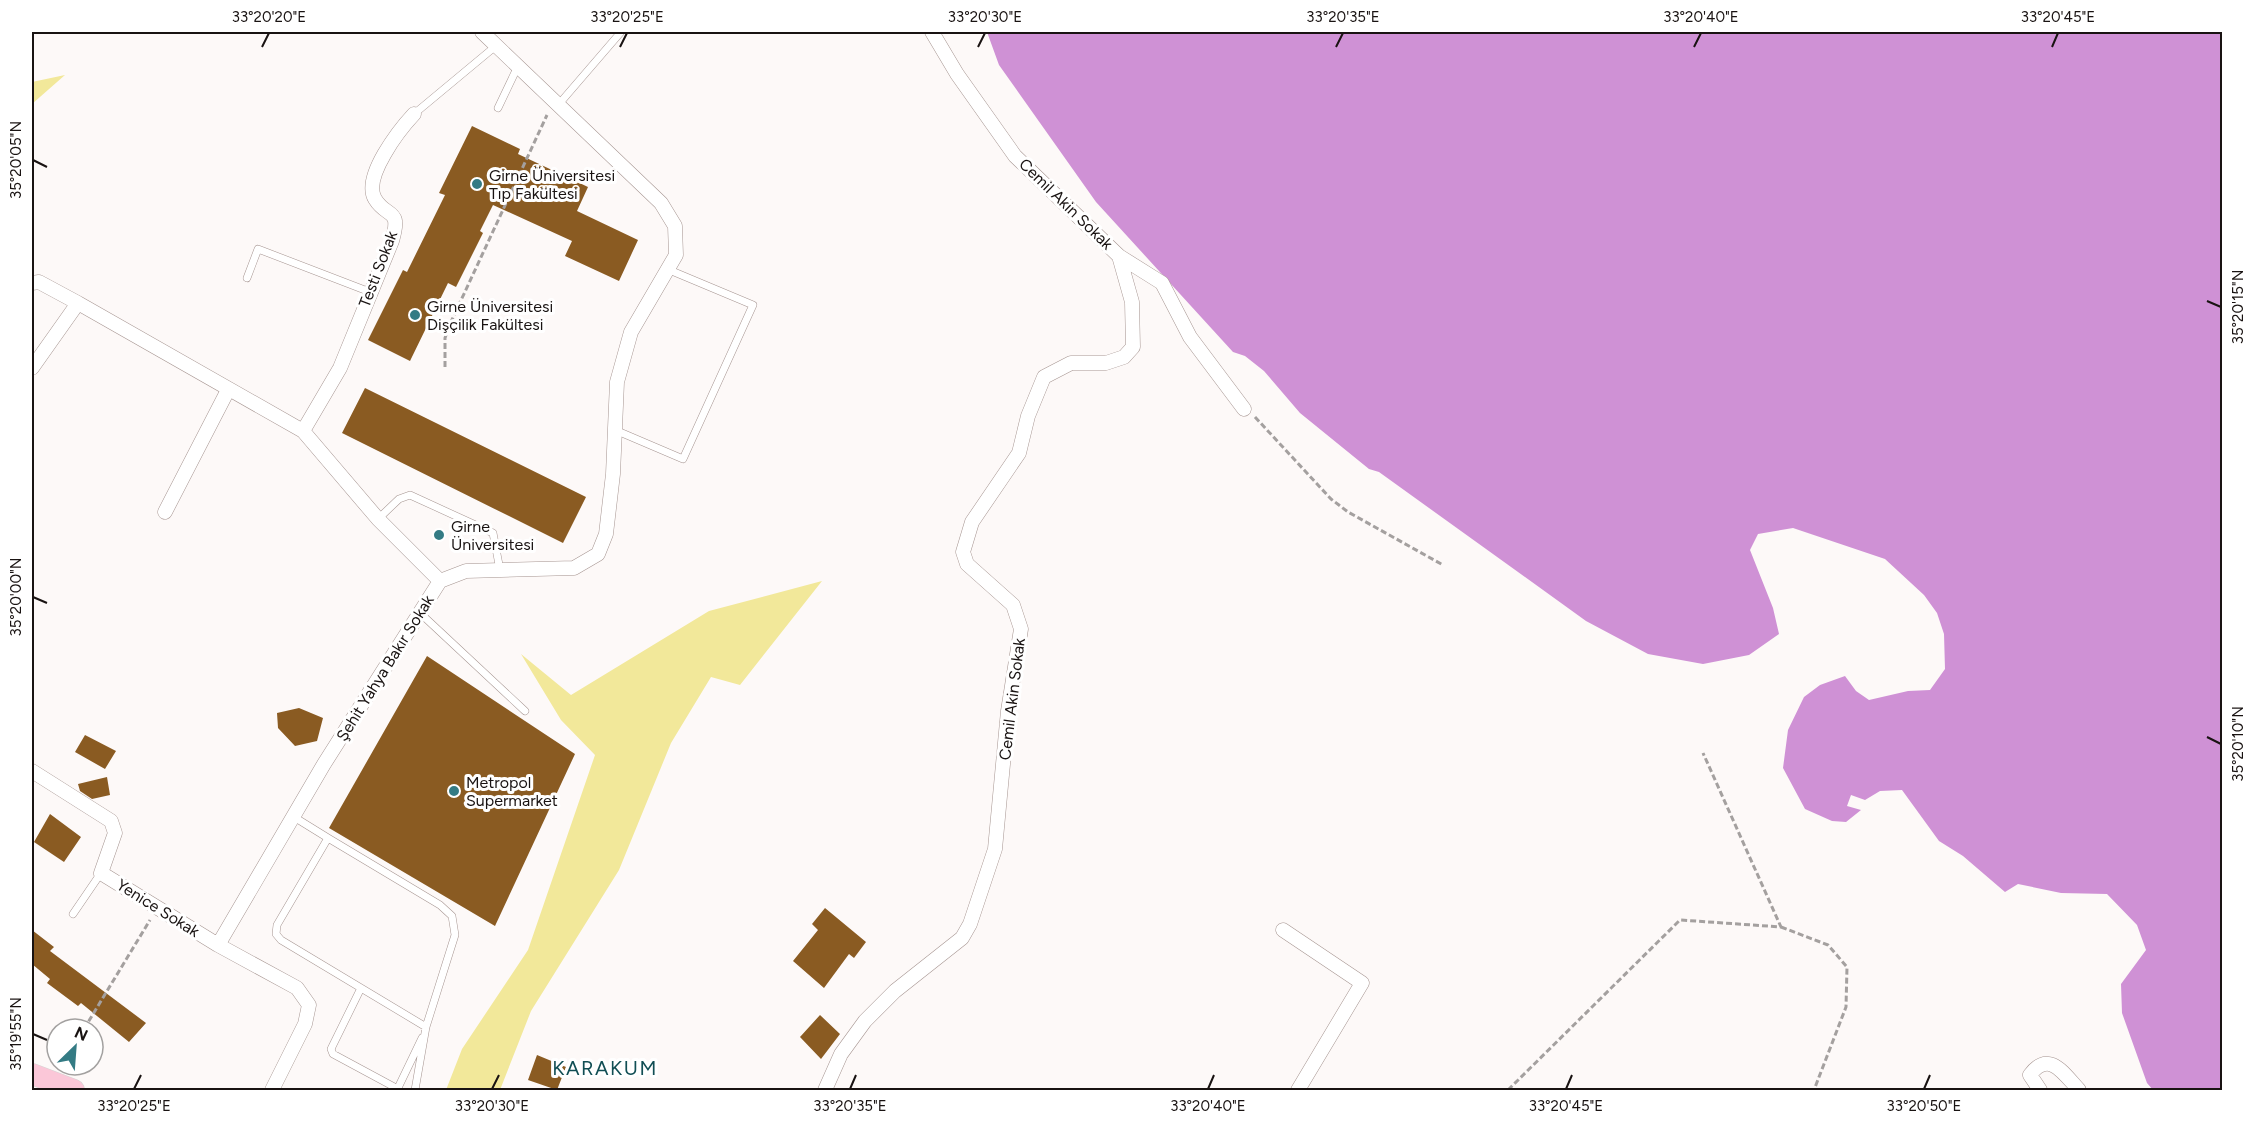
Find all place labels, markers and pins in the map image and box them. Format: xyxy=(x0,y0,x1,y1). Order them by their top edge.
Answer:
place label: Girne Üniversitesi Tıp Fakültesi xyxy=(489,166,615,203)
marker: Girne Üniversitesi Tıp Fakültesi xyxy=(470,177,484,191)
place label: Girne Üniversitesi Dişçilik Fakültesi xyxy=(427,297,553,334)
marker: Girne Üniversitesi Dişçilik Fakültesi xyxy=(408,308,422,322)
place label: Girne Üniversitesi xyxy=(451,517,534,554)
marker: Girne Üniversitesi xyxy=(432,528,446,542)
place label: Metropol Supermarket xyxy=(466,773,558,810)
marker: Metropol Supermarket xyxy=(447,784,461,798)

